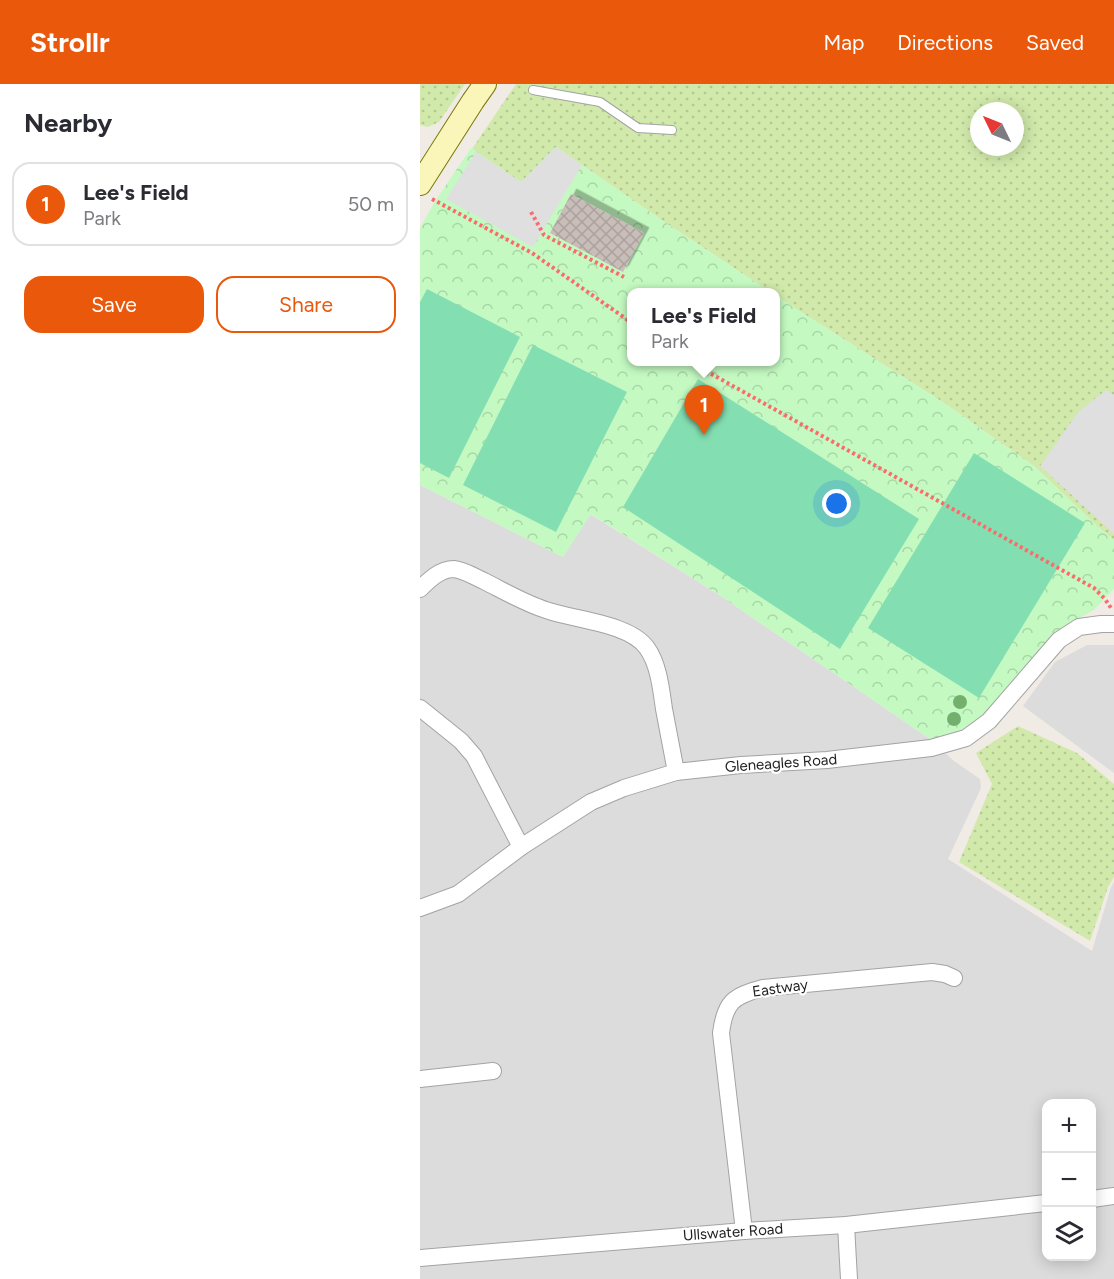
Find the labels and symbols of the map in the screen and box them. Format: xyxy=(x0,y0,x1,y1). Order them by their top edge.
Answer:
north arrow xyxy=(970,102,1024,156)
pin: 1 xyxy=(684,386,724,435)
your location xyxy=(822,489,851,518)
street label: Gleneagles Road xyxy=(724,750,838,776)
street label: Eastway xyxy=(751,975,809,1001)
street label: Ullswater Road xyxy=(682,1220,784,1244)

